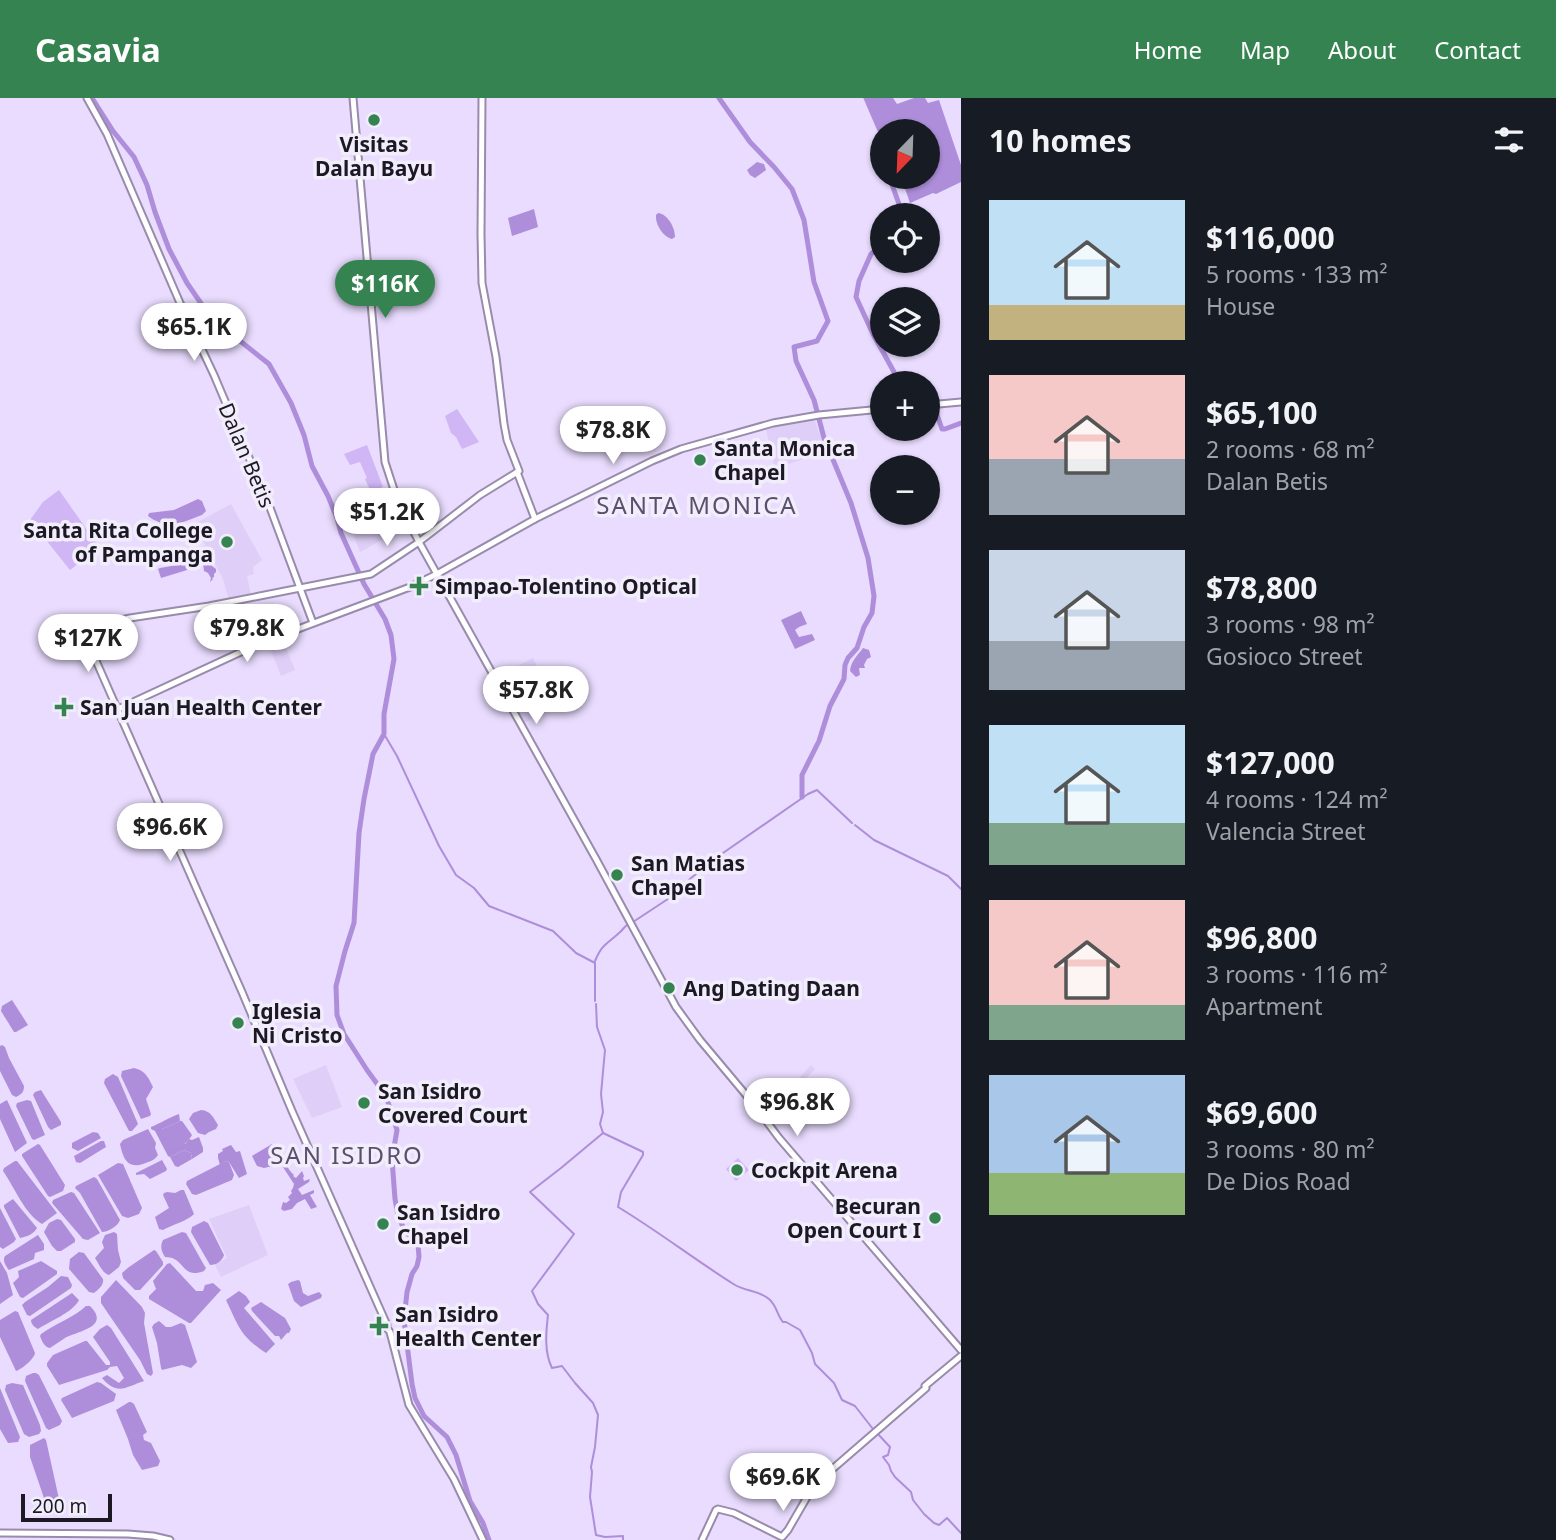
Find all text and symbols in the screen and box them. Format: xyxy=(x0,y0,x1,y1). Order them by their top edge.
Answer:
text: Casavia xyxy=(35,27,161,72)
text: Home xyxy=(1134,33,1202,66)
text: Map xyxy=(1240,33,1290,66)
text: About xyxy=(1328,33,1396,66)
text: Contact xyxy=(1434,33,1521,66)
marker: Visitas Dalan Bayu xyxy=(366,112,382,128)
north arrow xyxy=(870,119,940,189)
map controls xyxy=(870,119,940,525)
text: 10 homes xyxy=(989,120,1132,161)
icon: filters xyxy=(1490,121,1528,159)
place label: Visitas Dalan Bayu xyxy=(315,130,433,182)
button: locate xyxy=(870,203,940,273)
text: $116,000 xyxy=(1206,217,1335,258)
icon: home xyxy=(1045,228,1129,312)
text: 5 rooms · 133 m² xyxy=(1206,258,1388,290)
pin: $116K xyxy=(336,260,434,320)
text: $116K xyxy=(351,267,419,299)
button: layers xyxy=(870,287,940,357)
text: House xyxy=(1206,290,1275,322)
pin: $65.1K xyxy=(137,303,251,363)
text: $65.1K xyxy=(157,310,231,342)
button: + xyxy=(870,371,940,441)
text: $65,100 xyxy=(1206,392,1318,433)
street label: Dalan Betis xyxy=(212,398,282,512)
icon: home xyxy=(1045,403,1129,487)
pin: $78.8K xyxy=(556,406,670,466)
text: $78.8K xyxy=(576,413,650,445)
text: 2 rooms · 68 m² xyxy=(1206,433,1375,465)
place label: Santa Monica Chapel xyxy=(714,434,855,486)
marker: Santa Monica Chapel xyxy=(692,452,708,468)
button: − xyxy=(870,455,940,525)
text: Dalan Betis xyxy=(1206,465,1328,497)
district label: SANTA MONICA xyxy=(596,488,798,521)
pin: $51.2K xyxy=(330,489,444,548)
text: $51.2K xyxy=(350,495,424,527)
place label: Santa Rita College of Pampanga xyxy=(23,516,213,568)
marker: Santa Rita College of Pampanga xyxy=(219,534,235,550)
text: $78,800 xyxy=(1206,567,1318,608)
place label: Simpao-Tolentino Optical xyxy=(435,572,697,600)
marker: Simpao-Tolentino Optical xyxy=(409,576,429,596)
icon: home xyxy=(1045,578,1129,662)
pin: $79.8K xyxy=(190,604,304,664)
text: 3 rooms · 98 m² xyxy=(1206,608,1375,640)
text: $79.8K xyxy=(210,611,284,643)
pin: $127K xyxy=(39,614,137,674)
text: $127K xyxy=(54,621,122,653)
text: Gosioco Street xyxy=(1206,640,1363,672)
pin: $57.8K xyxy=(479,666,593,726)
text: $57.8K xyxy=(499,673,573,705)
place label: San Juan Health Center xyxy=(80,693,323,721)
marker: San Juan Health Center xyxy=(54,697,74,717)
text: $127,000 xyxy=(1206,742,1335,783)
icon: home xyxy=(1045,753,1129,837)
text: 4 rooms · 124 m² xyxy=(1206,783,1388,815)
pin: $96.6K xyxy=(113,804,227,863)
text: $96.6K xyxy=(133,810,207,842)
text: Valencia Street xyxy=(1206,815,1365,847)
place label: San Matias Chapel xyxy=(631,849,745,901)
marker: San Matias Chapel xyxy=(609,867,625,883)
text: $96,800 xyxy=(1206,917,1318,958)
icon: home xyxy=(1045,928,1129,1012)
text: 3 rooms · 116 m² xyxy=(1206,958,1388,990)
place label: Ang Dating Daan xyxy=(683,974,860,1002)
marker: Ang Dating Daan xyxy=(661,980,677,996)
text: Apartment xyxy=(1206,990,1323,1022)
place label: Iglesia Ni Cristo xyxy=(252,997,343,1049)
marker: Iglesia Ni Cristo xyxy=(230,1015,246,1031)
place label: San Isidro Covered Court xyxy=(378,1077,528,1129)
pin: $96.8K xyxy=(740,1079,854,1138)
text: $96.8K xyxy=(760,1085,834,1117)
text: $69,600 xyxy=(1206,1092,1318,1133)
marker: San Isidro Covered Court xyxy=(356,1095,372,1111)
icon: home xyxy=(1045,1103,1129,1187)
text: 3 rooms · 80 m² xyxy=(1206,1133,1375,1165)
district label: SAN ISIDRO xyxy=(270,1138,424,1171)
place label: Cockpit Arena xyxy=(751,1156,898,1184)
marker: Cockpit Arena xyxy=(729,1162,745,1178)
text: De Dios Road xyxy=(1206,1165,1351,1197)
place label: Becuran Open Court I xyxy=(787,1192,921,1244)
place label: San Isidro Chapel xyxy=(397,1198,501,1250)
marker: Becuran Open Court I xyxy=(927,1210,943,1226)
marker: San Isidro Chapel xyxy=(375,1216,391,1232)
place label: San Isidro Health Center xyxy=(395,1300,542,1352)
marker: San Isidro Health Center xyxy=(369,1316,389,1336)
pin: $69.6K xyxy=(726,1454,840,1513)
text: $69.6K xyxy=(746,1460,820,1492)
scale bar xyxy=(21,1491,112,1523)
text: 200 m xyxy=(32,1493,87,1519)

